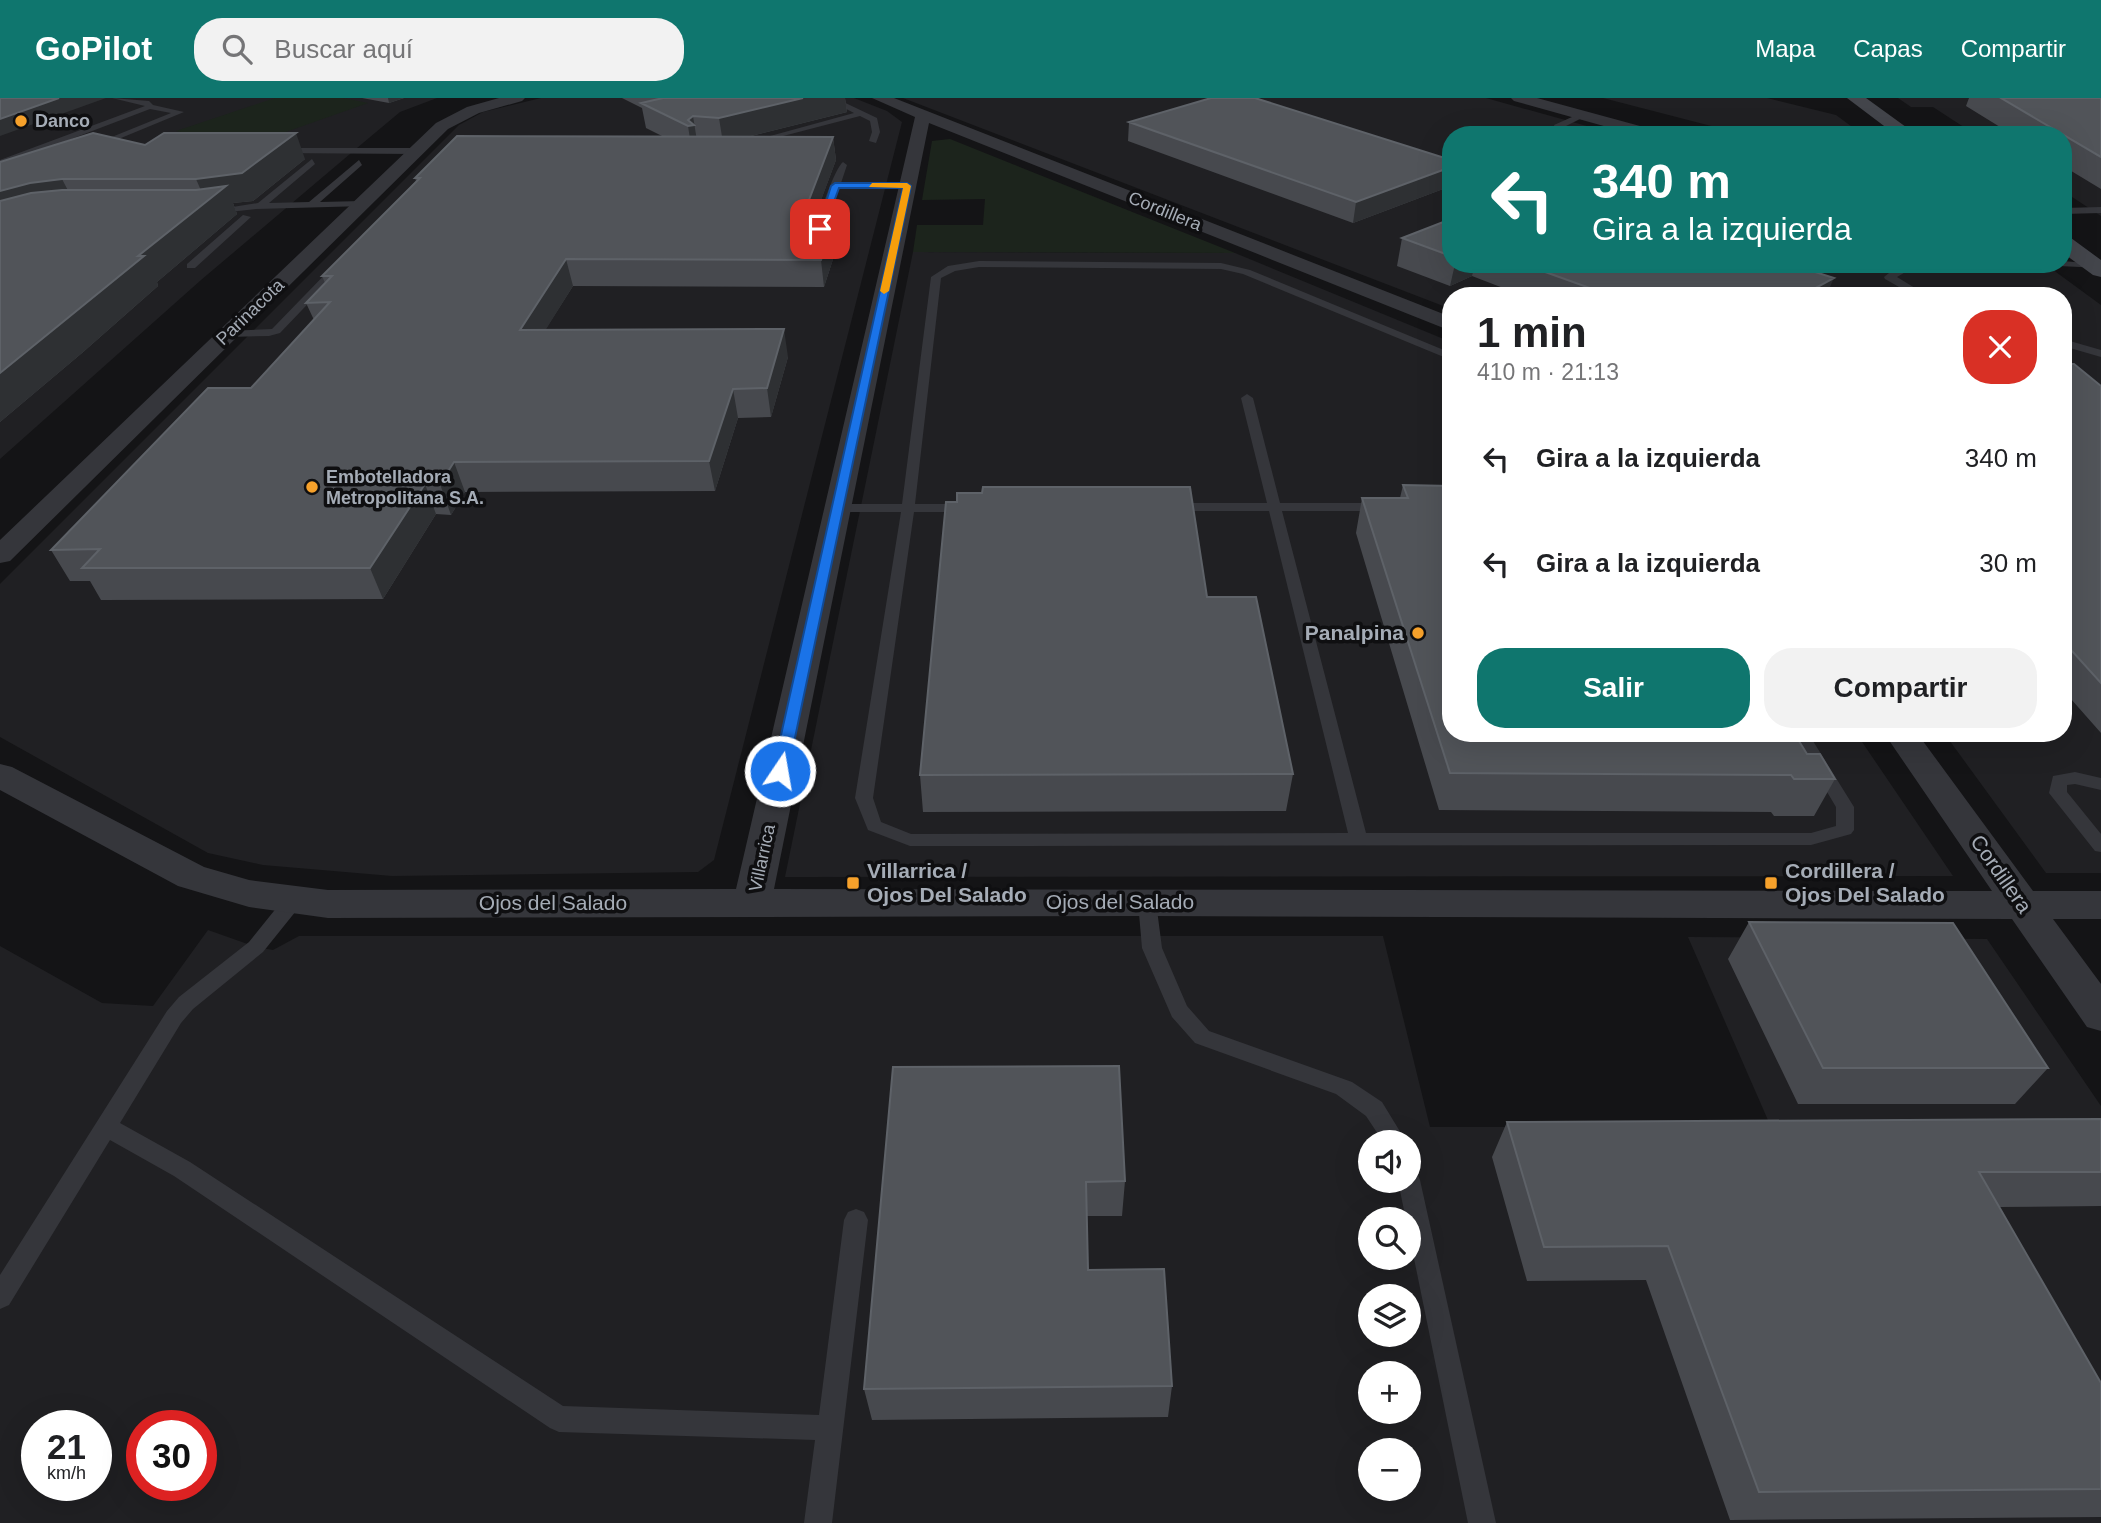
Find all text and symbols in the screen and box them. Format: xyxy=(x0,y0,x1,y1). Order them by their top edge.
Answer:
search box xyxy=(194,18,684,81)
text: GoPilot xyxy=(35,30,152,67)
icon: search xyxy=(218,30,256,68)
text: Buscar aquí xyxy=(274,34,413,64)
text: Mapa xyxy=(1755,35,1815,62)
text: Capas xyxy=(1853,35,1923,62)
text: Compartir xyxy=(1961,35,2066,62)
place label: Danco xyxy=(35,111,90,131)
marker: Danco xyxy=(13,113,29,129)
icon: left xyxy=(1477,154,1568,245)
text: 340 m xyxy=(1592,154,1731,208)
street label: Cordillera xyxy=(1126,187,1205,235)
pin xyxy=(790,199,850,259)
icon: arrive xyxy=(801,210,839,248)
text: Gira a la izquierda xyxy=(1592,211,1852,247)
street label: Parinacota xyxy=(212,274,289,349)
text: 1 min xyxy=(1477,309,1587,356)
button: close xyxy=(1963,310,2037,384)
text: 410 m · 21:13 xyxy=(1477,359,1619,385)
icon: left xyxy=(1477,440,1515,478)
text: Gira a la izquierda xyxy=(1536,443,1760,473)
text: 340 m xyxy=(1965,443,2037,473)
place label: Embotelladora Metropolitana S.A. xyxy=(326,467,484,508)
marker: Embotelladora Metropolitana S.A. xyxy=(304,479,320,495)
icon: left xyxy=(1477,545,1515,583)
text: Gira a la izquierda xyxy=(1536,548,1760,578)
text: 30 m xyxy=(1979,548,2037,578)
place label: Panalpina xyxy=(1305,621,1404,644)
marker: Panalpina xyxy=(1410,625,1426,641)
button: Salir xyxy=(1477,648,1750,728)
button: Compartir xyxy=(1764,648,2037,728)
position arrow xyxy=(743,734,817,808)
street label: Villarrica xyxy=(745,821,779,894)
street label: Cordillera xyxy=(1966,830,2037,917)
place label: Villarrica / Ojos Del Salado xyxy=(867,859,1027,906)
place label: Cordillera / Ojos Del Salado xyxy=(1785,859,1945,906)
marker: Villarrica / Ojos Del Salado xyxy=(845,875,861,891)
marker: Cordillera / Ojos Del Salado xyxy=(1763,875,1779,891)
street label: Ojos del Salado xyxy=(1046,890,1194,913)
street label: Ojos del Salado xyxy=(479,891,627,914)
map controls xyxy=(1358,1130,1421,1501)
button: sound xyxy=(1358,1130,1421,1193)
button: search xyxy=(1358,1207,1421,1270)
button: layers xyxy=(1358,1284,1421,1347)
button: + xyxy=(1358,1361,1421,1424)
speed limit sign: 30 xyxy=(126,1410,217,1501)
text: 21 xyxy=(47,1427,86,1466)
button: − xyxy=(1358,1438,1421,1501)
text: km/h xyxy=(47,1463,86,1483)

